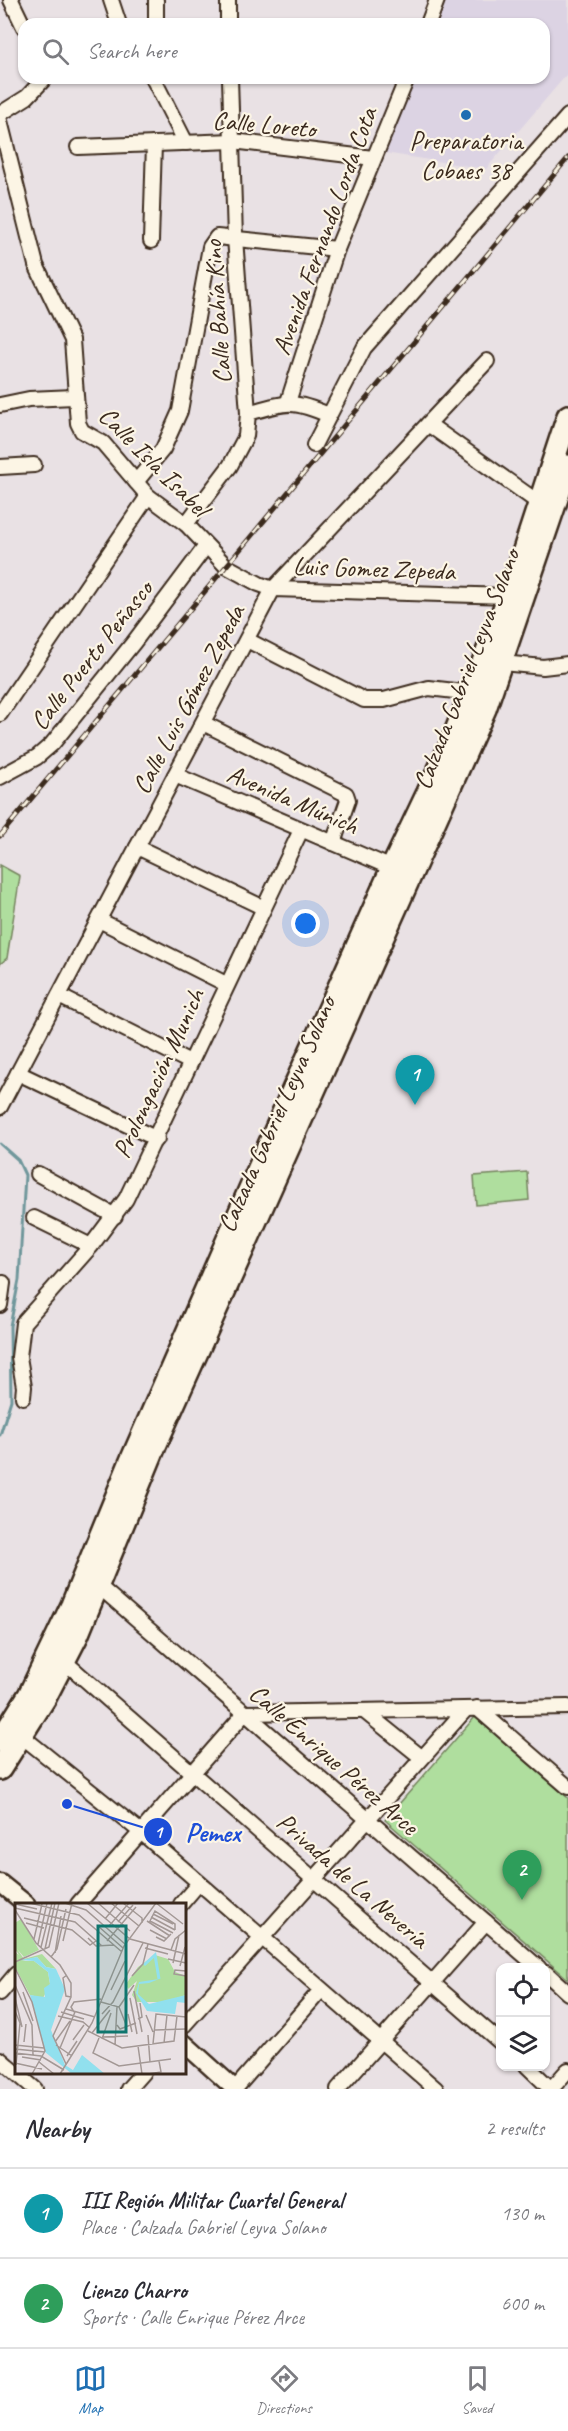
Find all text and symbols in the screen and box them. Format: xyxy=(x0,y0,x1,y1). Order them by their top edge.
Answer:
search box xyxy=(18,18,550,84)
icon: search xyxy=(39,35,72,68)
text: Search here xyxy=(87,37,177,65)
street label: Avenida Fernando Lorda Cota xyxy=(264,102,385,359)
street label: Calle Loreto xyxy=(211,104,320,146)
marker: Preparatoria Cobaes 38 xyxy=(459,108,473,122)
place label: Preparatoria Cobaes 38 xyxy=(410,124,525,187)
street label: Calle Bahía Kino xyxy=(196,237,239,385)
street label: Calle Isla Isabel xyxy=(92,399,219,527)
street label: Calzada Gabriel Leyva Solano xyxy=(405,542,529,794)
street label: Luis Gomez Zepeda xyxy=(292,549,457,588)
street label: Calle Puerto Peñasco xyxy=(23,572,162,737)
street label: Calle Luis Gómez Zepeda xyxy=(125,598,253,799)
street label: Avenida Múnich xyxy=(222,757,365,842)
your location xyxy=(291,909,320,938)
street label: Prolongación Munich xyxy=(105,981,213,1163)
street label: Calzada Gabriel Leyva Solano xyxy=(210,989,344,1237)
pin: 1 xyxy=(396,1056,434,1105)
street label: Calle Enrique Pérez Arce xyxy=(242,1677,426,1843)
street label: Privada de La Nevería xyxy=(270,1805,437,1957)
callout: Pemex xyxy=(143,1810,252,1855)
text: Pemex xyxy=(186,1815,243,1849)
text: 1 xyxy=(154,1821,164,1843)
pin: 2 xyxy=(502,1850,542,1900)
inset map xyxy=(15,1903,186,2074)
map controls xyxy=(496,1963,550,2071)
button: locate xyxy=(496,1963,550,2017)
button: layers xyxy=(496,2017,550,2071)
text: Nearby xyxy=(24,2112,89,2145)
text: 2 results xyxy=(485,2116,544,2141)
text: III Región Militar Cuartel General xyxy=(81,2187,343,2215)
text: 1 xyxy=(39,2201,48,2226)
text: 130 m xyxy=(501,2201,544,2226)
text: Place · Calzada Gabriel Leyva Solano xyxy=(81,2215,325,2240)
text: Lienzo Charro xyxy=(81,2277,187,2305)
text: 2 xyxy=(39,2291,48,2316)
text: 600 m xyxy=(501,2291,544,2316)
text: Sports · Calle Enrique Pérez Arce xyxy=(81,2305,304,2330)
tab: Map xyxy=(74,2362,107,2418)
tab: Directions xyxy=(256,2362,312,2418)
tab: Saved xyxy=(461,2362,494,2418)

